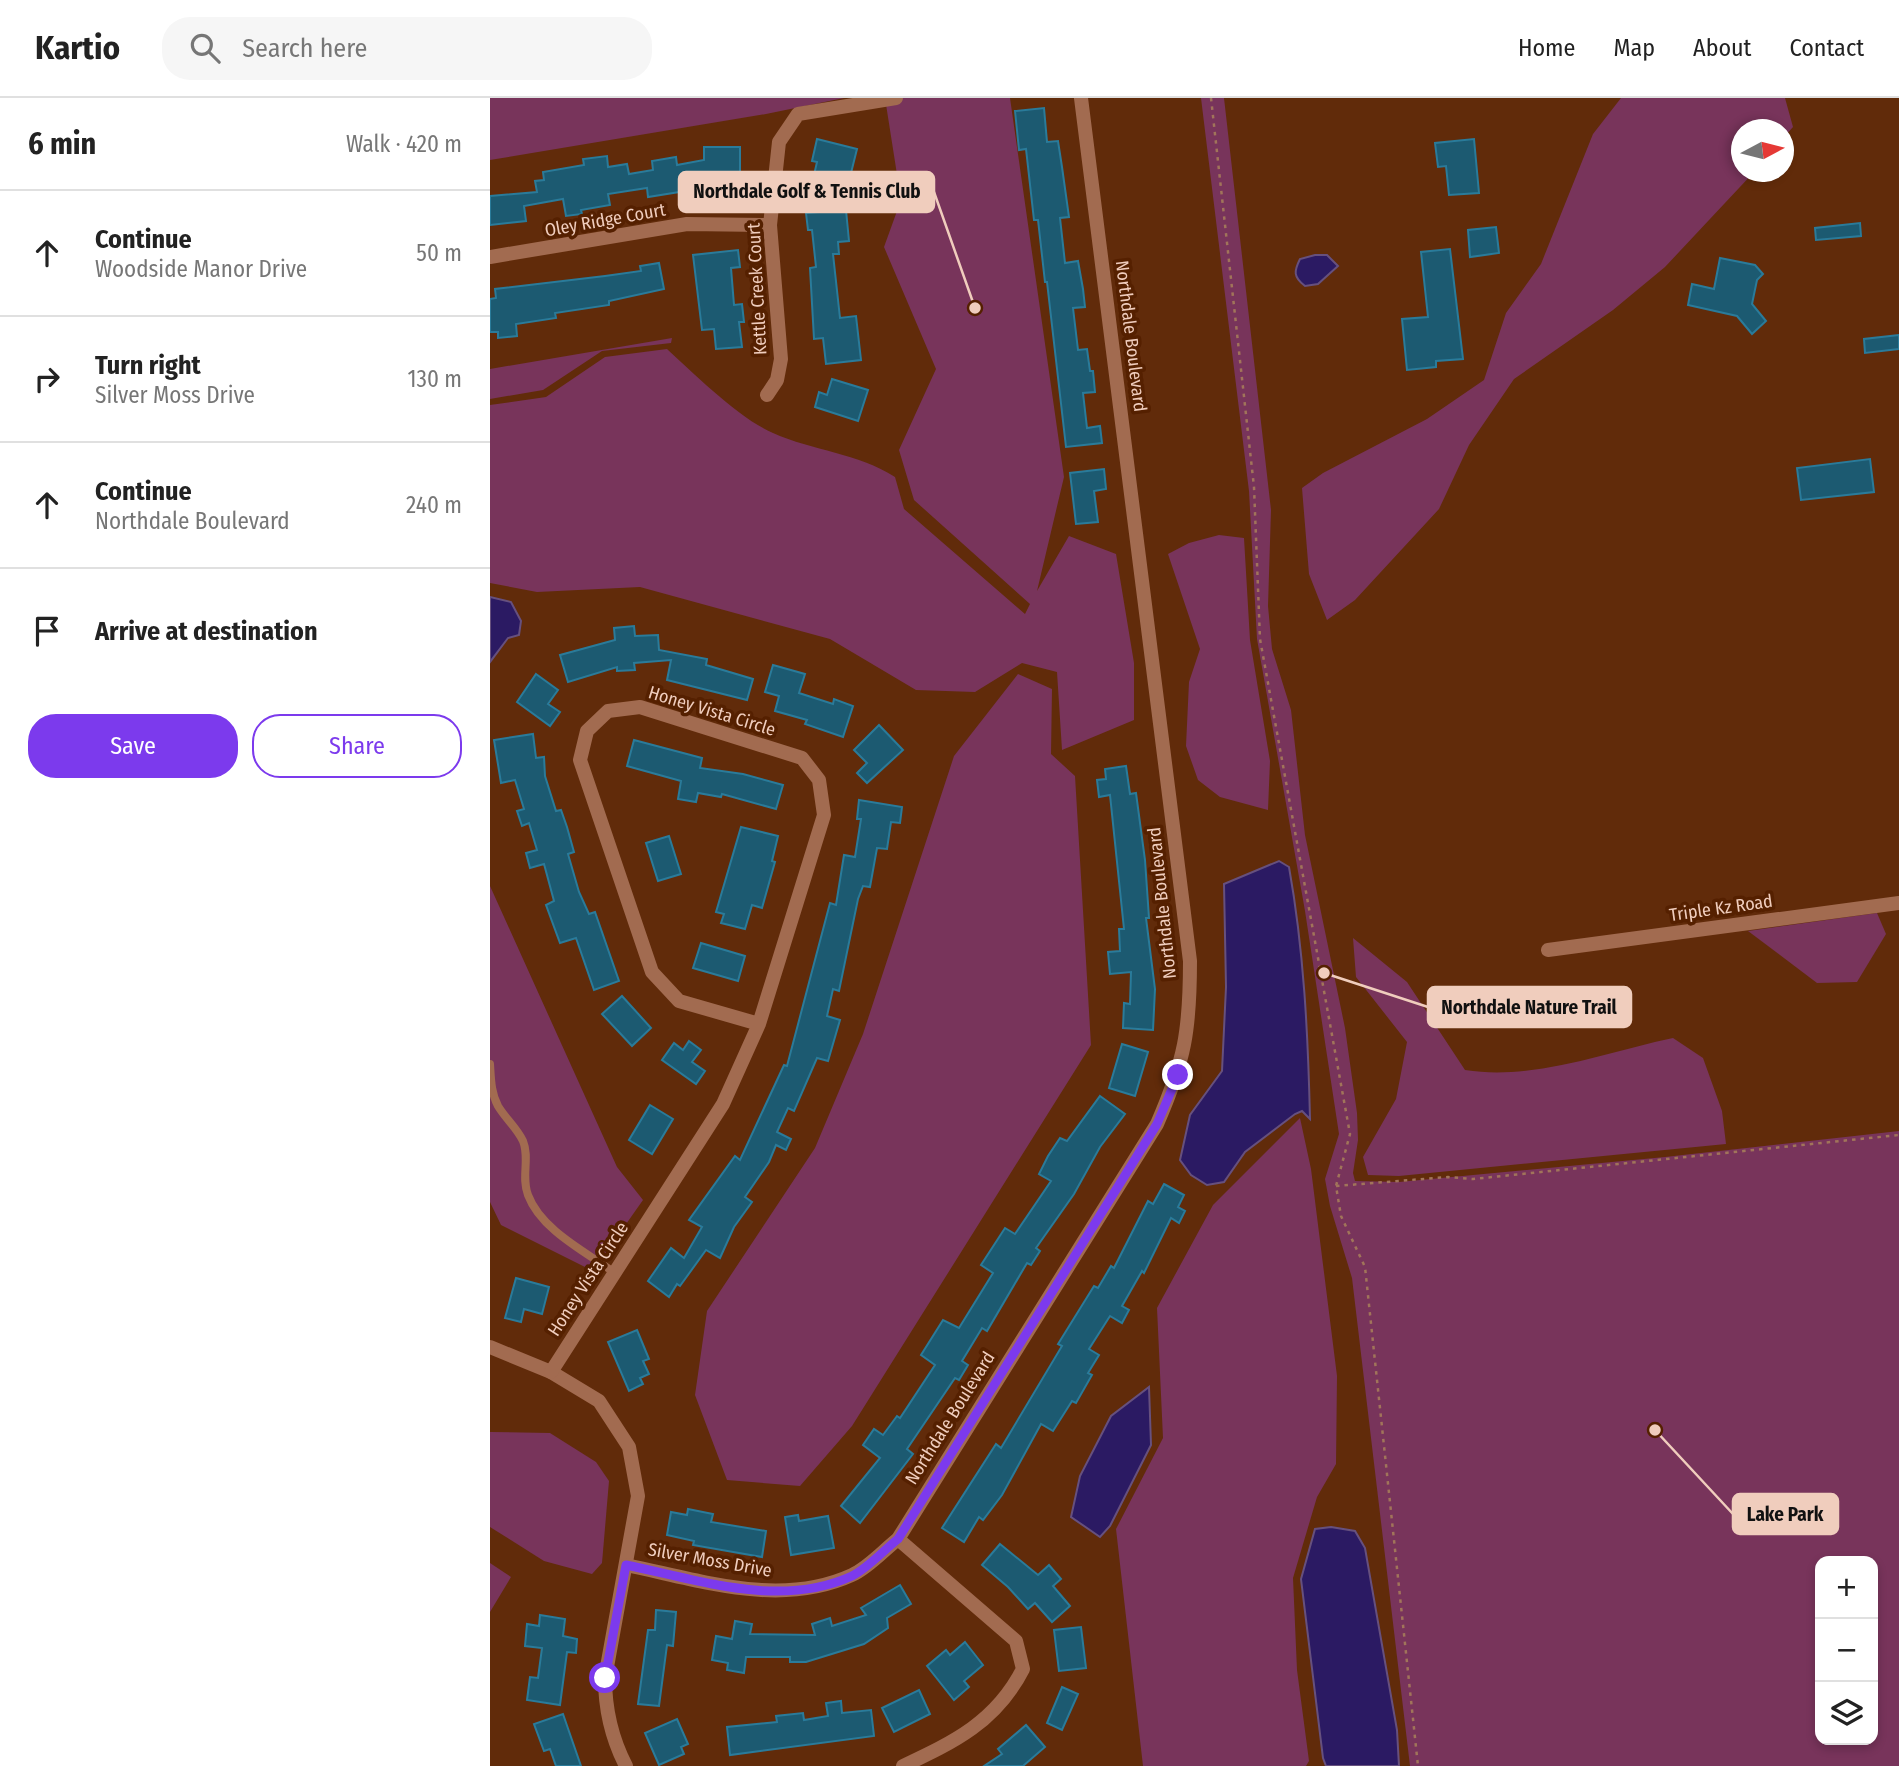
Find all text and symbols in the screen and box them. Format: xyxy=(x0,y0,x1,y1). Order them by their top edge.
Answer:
search box xyxy=(162,17,652,80)
text: Kartio xyxy=(35,28,120,68)
icon: search xyxy=(186,29,224,67)
text: Search here xyxy=(242,33,367,64)
text: Home xyxy=(1518,34,1575,62)
text: Map xyxy=(1613,34,1655,62)
text: About xyxy=(1693,34,1751,62)
text: Contact xyxy=(1789,34,1864,62)
north arrow xyxy=(1731,119,1794,182)
text: 6 min xyxy=(28,126,96,162)
text: Walk · 420 m xyxy=(346,130,462,158)
callout: Northdale Golf & Tennis Club xyxy=(679,172,934,212)
text: Northdale Golf & Tennis Club xyxy=(693,180,921,203)
street label: Oley Ridge Court xyxy=(543,199,667,241)
street label: Kettle Creek Court xyxy=(743,222,771,356)
text: Continue xyxy=(95,224,192,255)
icon: ahead xyxy=(28,234,66,272)
text: 50 m xyxy=(416,239,462,267)
text: Woodside Manor Drive xyxy=(95,255,307,283)
street label: Northdale Boulevard xyxy=(1111,259,1151,413)
text: Turn right xyxy=(95,350,201,381)
icon: right xyxy=(28,360,66,398)
text: 130 m xyxy=(408,365,462,393)
text: Silver Moss Drive xyxy=(95,381,255,409)
text: Continue xyxy=(95,476,192,507)
icon: ahead xyxy=(28,486,66,524)
text: 240 m xyxy=(406,491,462,519)
text: Northdale Boulevard xyxy=(95,507,290,535)
icon: arrive xyxy=(28,612,66,650)
text: Arrive at destination xyxy=(95,616,318,647)
street label: Honey Vista Circle xyxy=(646,681,778,741)
button: Save xyxy=(28,714,238,778)
button: Share xyxy=(252,714,462,778)
street label: Northdale Boulevard xyxy=(1143,826,1181,980)
street label: Triple Kz Road xyxy=(1668,890,1774,926)
callout: Northdale Nature Trail xyxy=(1428,987,1631,1027)
text: Northdale Nature Trail xyxy=(1441,996,1618,1019)
route end xyxy=(1162,1059,1193,1090)
street label: Honey Vista Circle xyxy=(543,1218,633,1340)
street label: Northdale Boulevard xyxy=(900,1348,1000,1488)
callout: Lake Park xyxy=(1733,1494,1838,1534)
text: Lake Park xyxy=(1747,1503,1824,1526)
street label: Silver Moss Drive xyxy=(646,1538,774,1582)
map controls xyxy=(1815,1556,1878,1745)
button: + xyxy=(1815,1556,1878,1619)
button: − xyxy=(1815,1619,1878,1682)
route start xyxy=(589,1662,620,1693)
button: layers xyxy=(1815,1682,1878,1745)

